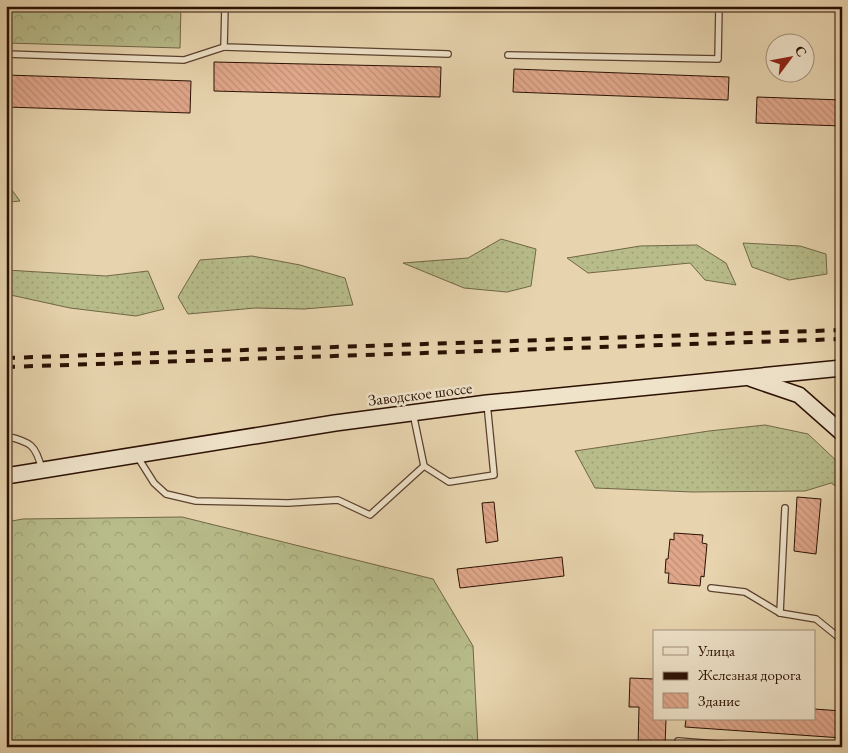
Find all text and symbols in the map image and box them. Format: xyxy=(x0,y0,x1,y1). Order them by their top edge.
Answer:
north arrow xyxy=(766,32,816,82)
text: С xyxy=(791,42,811,60)
street label: Заводское шоссе xyxy=(367,377,473,411)
legend xyxy=(653,630,816,720)
text: Улица xyxy=(697,641,735,660)
text: Железная дорога xyxy=(697,665,801,684)
text: Здание xyxy=(698,691,740,710)

